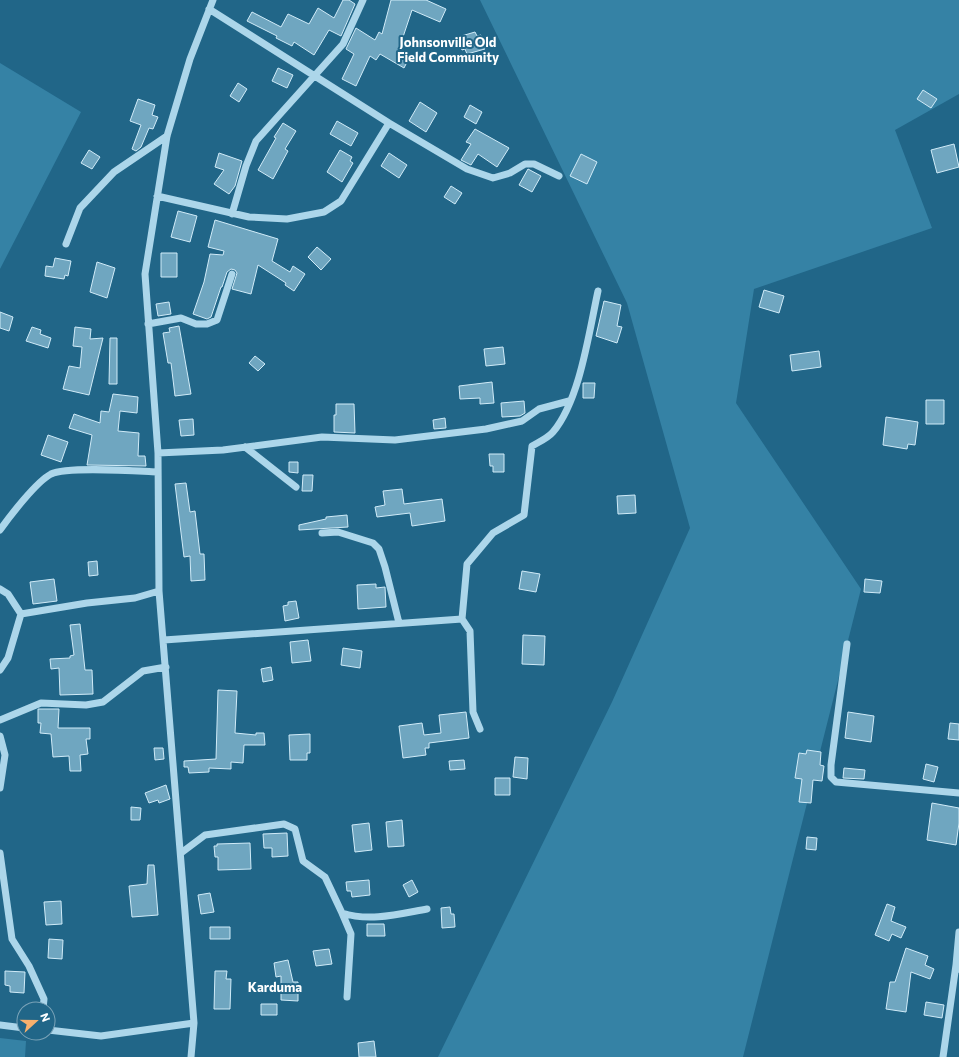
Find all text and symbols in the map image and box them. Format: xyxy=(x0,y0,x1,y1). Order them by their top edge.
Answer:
district label: Johnsonville Old Field Community xyxy=(397,34,499,65)
district label: Karduma xyxy=(248,979,302,995)
north arrow xyxy=(16,1001,56,1041)
text: N xyxy=(38,1011,53,1023)

